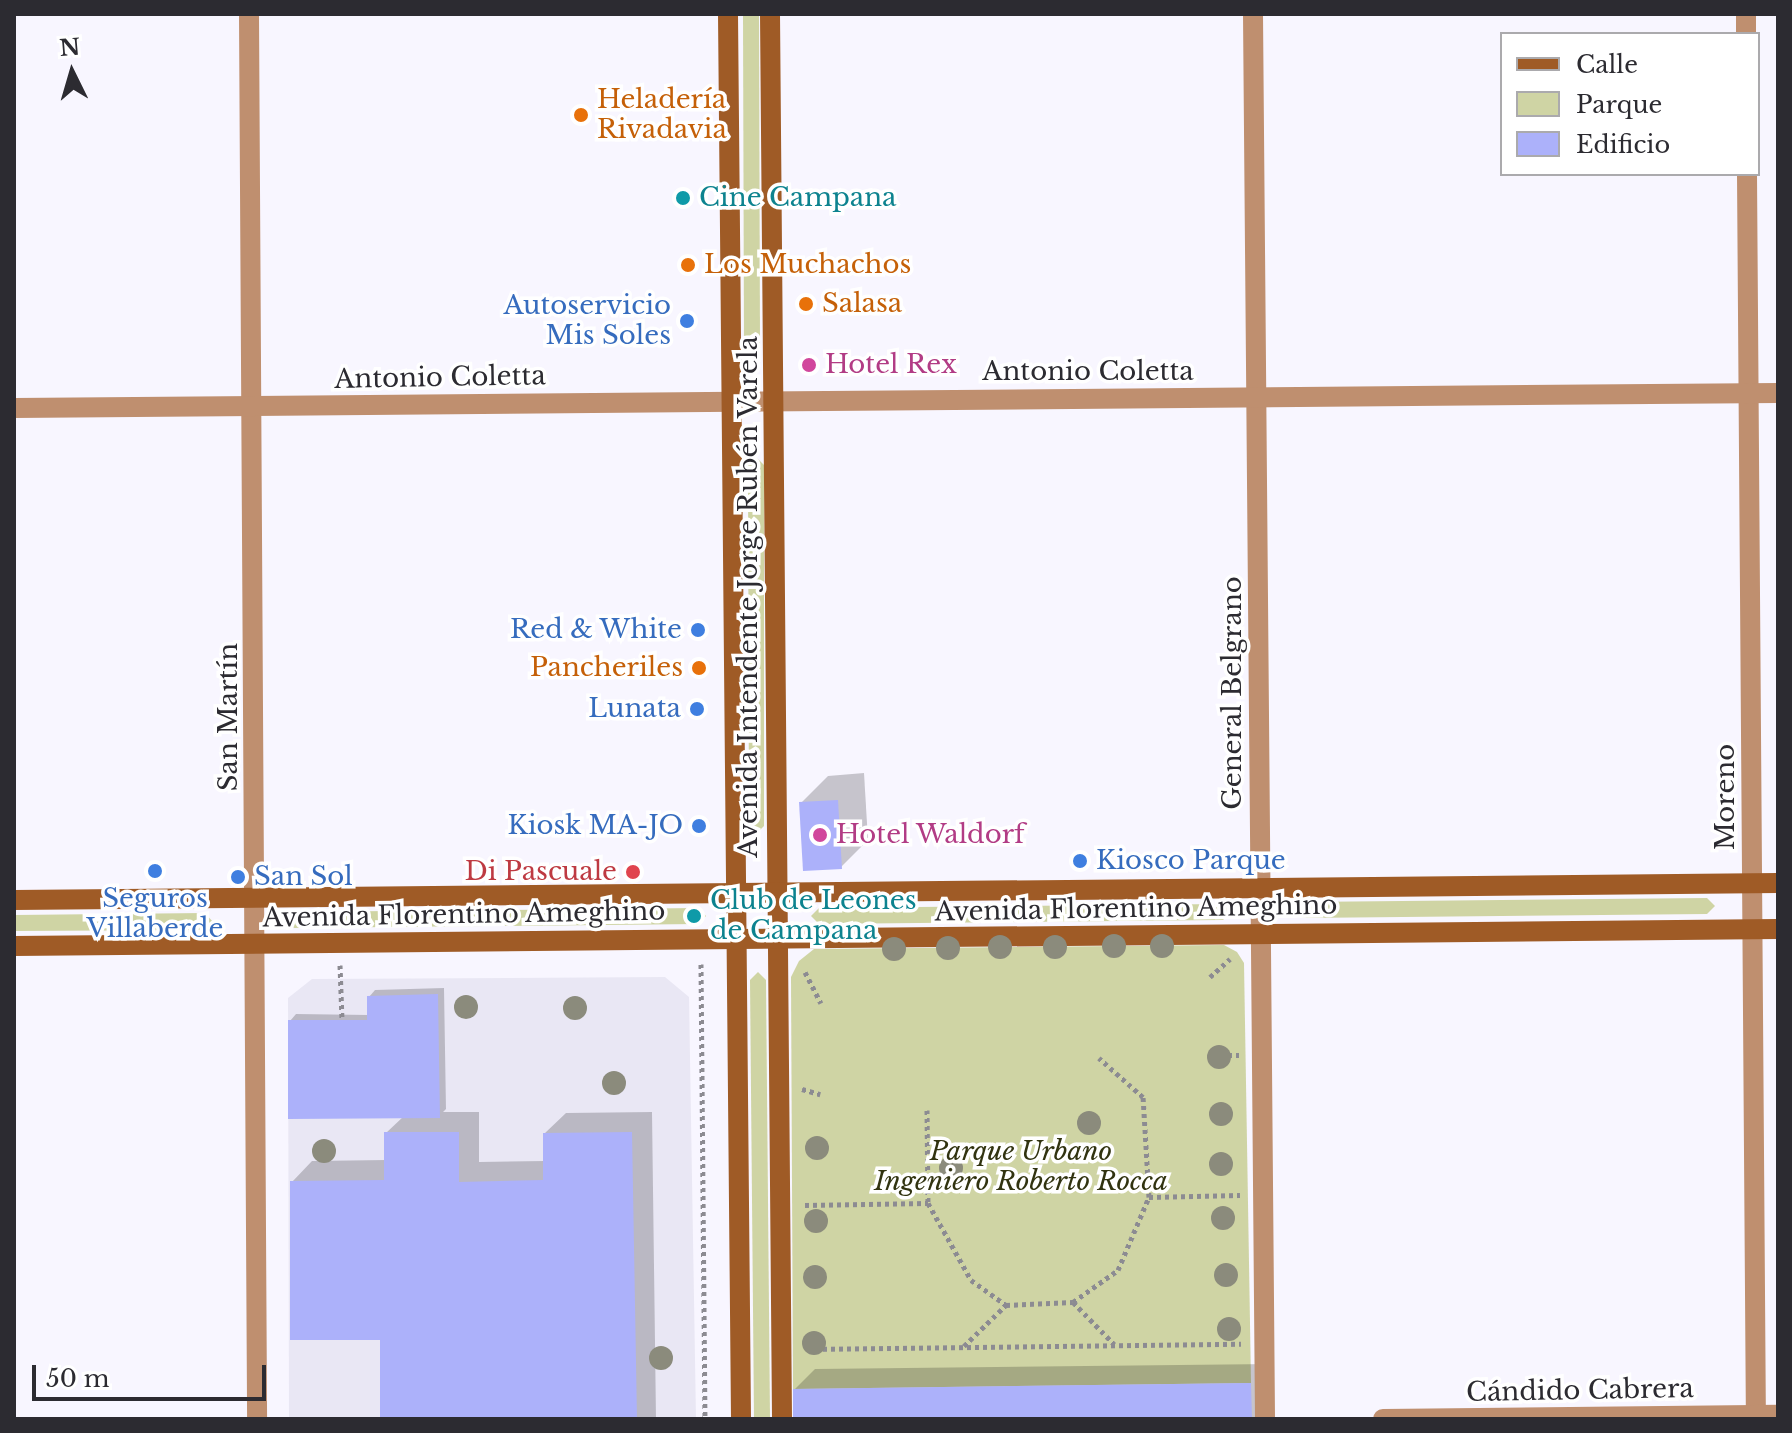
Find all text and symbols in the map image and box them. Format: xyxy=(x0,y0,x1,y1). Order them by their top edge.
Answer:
north arrow xyxy=(32,32,112,112)
legend xyxy=(1500,32,1760,176)
text: N xyxy=(58,33,81,62)
text: Calle xyxy=(1576,50,1638,79)
place label: Heladería Rivadavia xyxy=(597,84,727,146)
text: Parque xyxy=(1576,90,1662,119)
marker: Heladería Rivadavia xyxy=(572,106,590,124)
text: Edificio xyxy=(1576,130,1670,159)
place label: Cine Campana xyxy=(699,182,897,214)
marker: Cine Campana xyxy=(674,189,692,207)
place label: Los Muchachos xyxy=(704,249,911,281)
marker: Los Muchachos xyxy=(679,256,697,274)
place label: Salasa xyxy=(822,288,902,320)
place label: Autoservicio Mis Soles xyxy=(503,290,671,352)
marker: Salasa xyxy=(797,295,815,313)
marker: Autoservicio Mis Soles xyxy=(678,312,696,330)
street label: Avenida Intendente Jorge Rubén Varela xyxy=(733,336,765,858)
place label: Hotel Rex xyxy=(825,349,957,381)
marker: Hotel Rex xyxy=(800,356,818,374)
street label: Antonio Coletta xyxy=(982,356,1194,388)
street label: Antonio Coletta xyxy=(334,361,546,395)
street label: General Belgrano xyxy=(1217,576,1249,810)
place label: Red & White xyxy=(509,614,682,646)
marker: Red & White xyxy=(689,621,707,639)
street label: San Martín xyxy=(213,643,245,791)
place label: Pancheriles xyxy=(530,652,683,684)
marker: Pancheriles xyxy=(690,659,708,677)
place label: Lunata xyxy=(588,693,681,725)
marker: Lunata xyxy=(688,700,706,718)
street label: Moreno xyxy=(1710,744,1742,850)
place label: Kiosk MA-JO xyxy=(507,810,683,842)
marker: Kiosk MA-JO xyxy=(690,817,708,835)
place label: Hotel Waldorf xyxy=(836,819,1026,851)
marker: Hotel Waldorf xyxy=(811,826,829,844)
place label: Kiosco Parque xyxy=(1096,845,1286,877)
marker: Kiosco Parque xyxy=(1071,852,1089,870)
place label: Di Pascuale xyxy=(465,856,617,888)
place label: San Sol xyxy=(254,861,353,893)
marker: Seguros Villaberde xyxy=(146,862,164,880)
marker: Di Pascuale xyxy=(624,863,642,881)
marker: San Sol xyxy=(229,868,247,886)
place label: Seguros Villaberde xyxy=(87,883,223,944)
place label: Club de Leones de Campana xyxy=(710,885,917,946)
street label: Avenida Florentino Ameghino xyxy=(934,890,1338,928)
street label: Avenida Florentino Ameghino xyxy=(262,896,666,934)
marker: Club de Leones de Campana xyxy=(685,907,703,925)
park label: Parque Urbano Ingeniero Roberto Rocca xyxy=(874,1136,1168,1198)
scale bar xyxy=(36,1349,270,1399)
text: 50 m xyxy=(46,1364,109,1393)
street label: Cándido Cabrera xyxy=(1466,1373,1694,1409)

